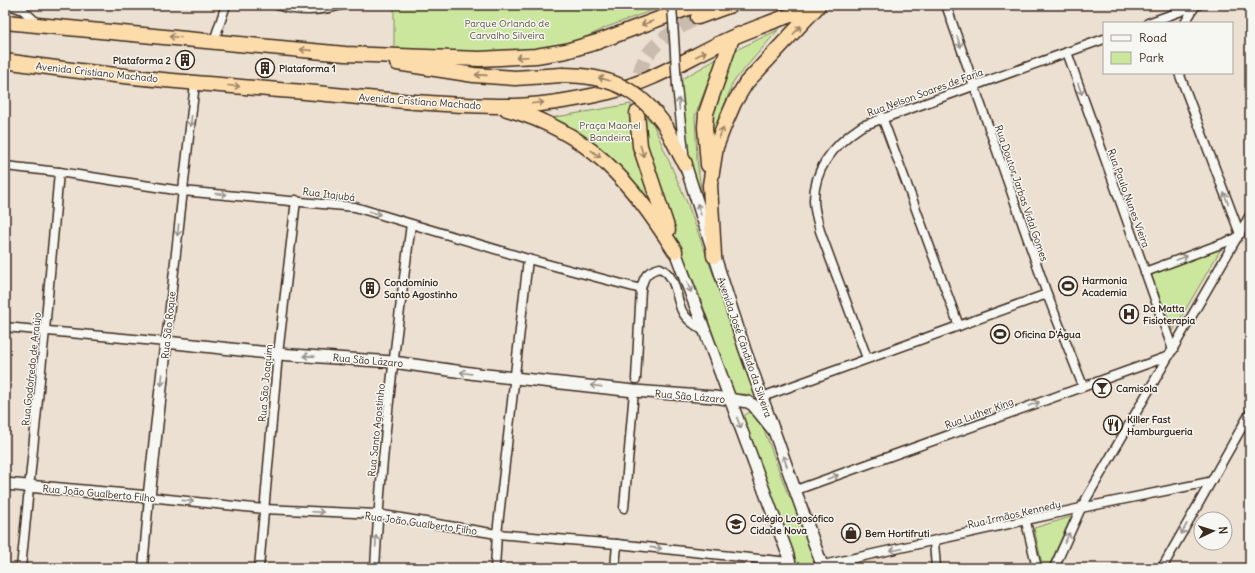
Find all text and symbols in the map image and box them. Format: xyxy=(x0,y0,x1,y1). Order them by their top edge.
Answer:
park label: Parque Orlando de Carvalho Silveira xyxy=(464,17,550,42)
one-way arrow xyxy=(640,20,653,27)
legend xyxy=(1103,22,1233,74)
one-way arrow xyxy=(792,24,801,35)
text: Road xyxy=(1139,30,1167,45)
one-way arrow xyxy=(169,33,182,40)
one-way arrow xyxy=(956,35,963,48)
one-way arrow xyxy=(300,47,313,54)
building icon: Plataforma 2 xyxy=(174,49,196,71)
one-way arrow xyxy=(695,50,707,57)
text: Park xyxy=(1139,50,1164,65)
one-way arrow xyxy=(516,53,529,60)
place label: Plataforma 2 xyxy=(113,54,172,67)
building icon: Plataforma 1 xyxy=(254,57,276,79)
street label: Avenida Cristiano Machado xyxy=(35,60,159,85)
place label: Plataforma 1 xyxy=(279,62,336,75)
street label: Rua Nelson Soares de Faria xyxy=(865,65,985,120)
one-way arrow xyxy=(475,72,488,79)
one-way arrow xyxy=(597,75,610,82)
one-way arrow xyxy=(227,82,240,90)
one-way arrow xyxy=(1076,83,1084,95)
street label: Avenida Cristiano Machado xyxy=(358,91,482,112)
one-way arrow xyxy=(675,98,682,111)
one-way arrow xyxy=(531,99,544,107)
one-way arrow xyxy=(187,114,194,127)
park label: Praça Maonel Bandeira xyxy=(579,119,641,144)
street label: Rua Doutor Jarbas Vidal Gomes xyxy=(992,123,1051,264)
one-way arrow xyxy=(718,127,725,140)
one-way arrow xyxy=(639,144,646,157)
street label: Rua Paulo Nunes Vieira xyxy=(1105,147,1153,250)
one-way arrow xyxy=(590,150,601,158)
street label: Rua Itajubá xyxy=(302,185,356,204)
one-way arrow xyxy=(214,191,227,198)
one-way arrow xyxy=(1221,192,1229,204)
one-way arrow xyxy=(695,202,702,215)
one-way arrow xyxy=(369,210,382,217)
one-way arrow xyxy=(174,223,182,236)
one-way arrow xyxy=(1175,254,1187,262)
place label: Harmonia Academia xyxy=(1082,274,1127,299)
street label: Avenida José Cândido da Silveira xyxy=(714,275,775,419)
sports icon: Harmonia Academia xyxy=(1057,275,1079,297)
place label: Condomínio Santo Agostinho xyxy=(384,276,458,301)
building icon: Condomínio Santo Agostinho xyxy=(359,277,381,299)
one-way arrow xyxy=(686,281,694,293)
street label: Rua São Roque xyxy=(158,291,179,360)
place label: Da Matta Fisioterapia xyxy=(1143,302,1196,327)
hospital icon: Da Matta Fisioterapia xyxy=(1118,303,1140,325)
street label: Rua Godofredo de Araújo xyxy=(19,311,44,426)
sports icon: Oficina D'Água xyxy=(989,323,1011,345)
place label: Oficina D'Água xyxy=(1014,328,1081,341)
street label: Rua São Joaquim xyxy=(256,343,275,423)
street label: Rua São Lázaro xyxy=(332,351,404,370)
one-way arrow xyxy=(303,352,316,359)
one-way arrow xyxy=(460,369,473,377)
one-way arrow xyxy=(158,373,166,386)
bar icon: Camisola xyxy=(1091,377,1113,399)
place label: Camisola xyxy=(1116,382,1158,395)
street label: Rua Santo Agostinho xyxy=(365,383,388,477)
one-way arrow xyxy=(590,383,603,390)
street label: Rua São Lázaro xyxy=(654,387,726,406)
street label: Rua Luther King xyxy=(943,395,1015,432)
one-way arrow xyxy=(1027,400,1039,408)
place label: Killer Fast Hamburgueria xyxy=(1127,413,1193,438)
restaurant icon: Killer Fast Hamburgueria xyxy=(1102,414,1124,436)
one-way arrow xyxy=(735,416,743,428)
one-way arrow xyxy=(781,454,788,467)
one-way arrow xyxy=(826,473,838,481)
street label: Rua João Gualberto Filho xyxy=(42,482,156,505)
street label: Rua Irmãos Kennedy xyxy=(966,497,1062,532)
one-way arrow xyxy=(181,498,194,505)
one-way arrow xyxy=(311,508,324,515)
street label: Rua João Gualberto Filho xyxy=(364,509,478,538)
north arrow xyxy=(1193,511,1233,551)
place label: Colégio Logosófico Cidade Nova xyxy=(750,512,834,537)
school or university icon: Colégio Logosófico Cidade Nova xyxy=(725,513,747,535)
shop icon: Bem Hortifruti xyxy=(840,522,862,544)
one-way arrow xyxy=(1179,522,1187,534)
text: N xyxy=(1216,526,1230,535)
place label: Bem Hortifruti xyxy=(865,527,929,540)
one-way arrow xyxy=(1064,532,1071,544)
one-way arrow xyxy=(372,535,380,548)
one-way arrow xyxy=(649,544,662,551)
one-way arrow xyxy=(889,546,902,554)

